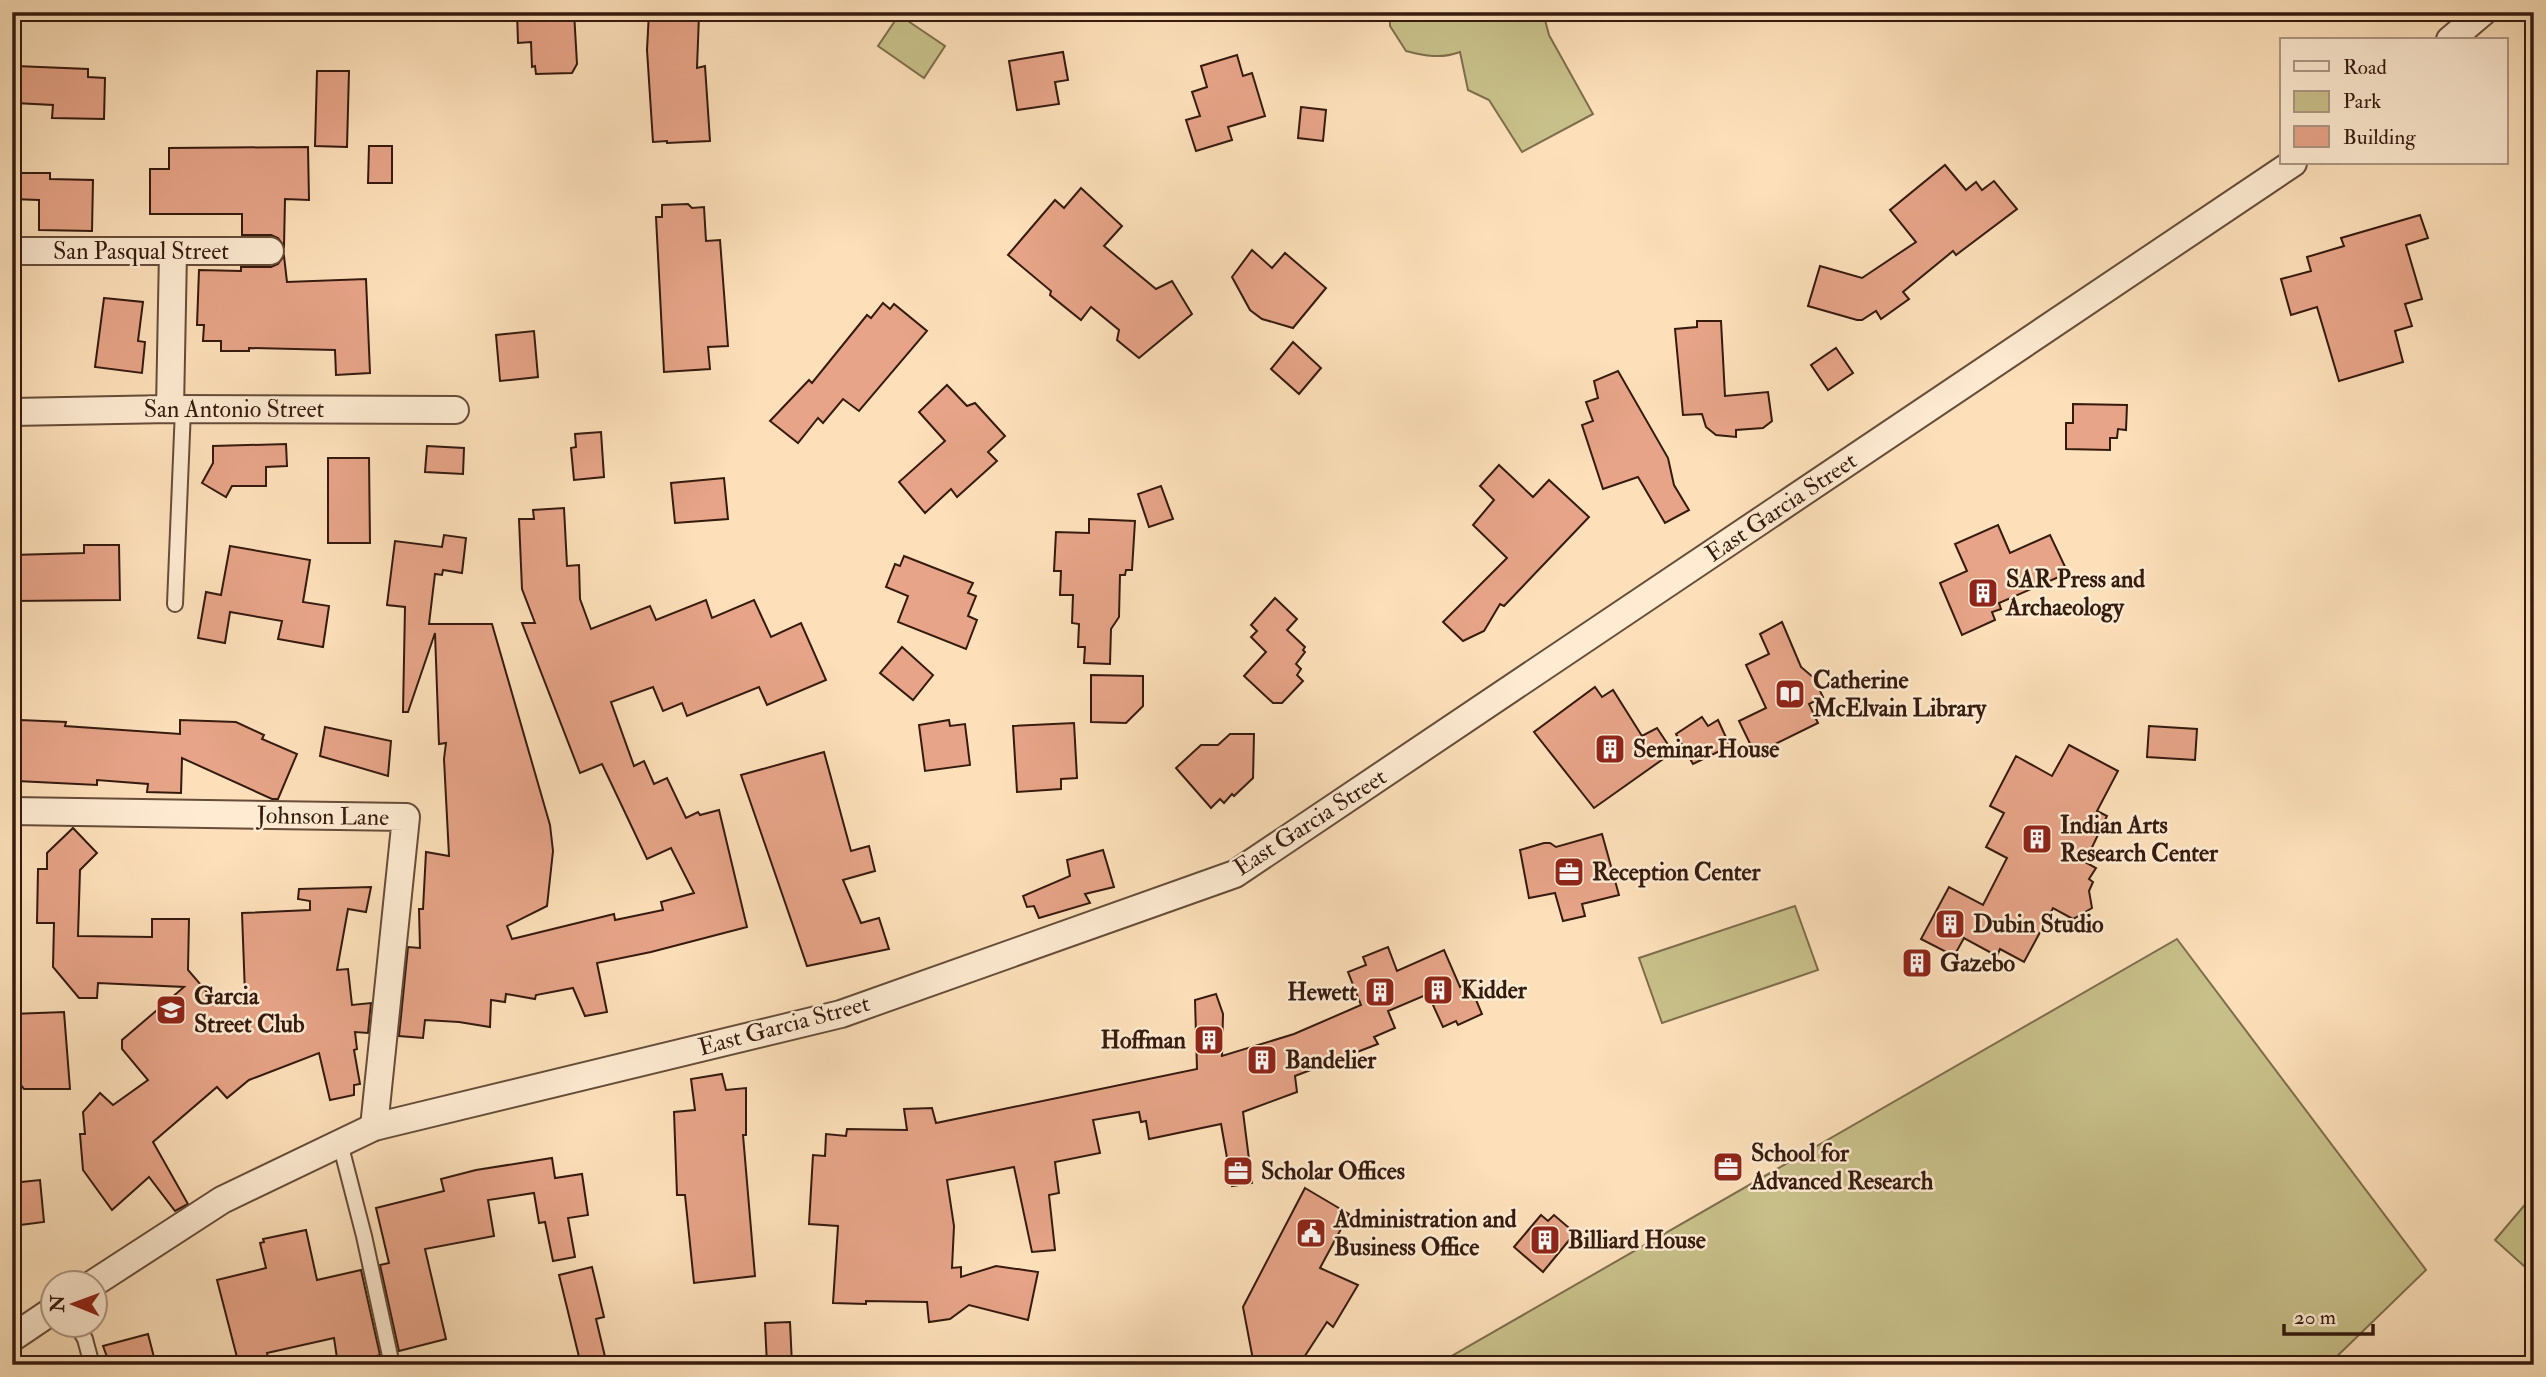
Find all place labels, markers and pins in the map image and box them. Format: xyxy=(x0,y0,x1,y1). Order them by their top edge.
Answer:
place label: SAR Press and Archaeology xyxy=(2005,564,2145,623)
building icon: SAR Press and Archaeology xyxy=(1966,576,2000,610)
place label: Catherine McElvain Library xyxy=(1812,665,1988,724)
library icon: Catherine McElvain Library xyxy=(1773,677,1807,711)
building icon: Seminar House xyxy=(1593,732,1627,766)
place label: Seminar House xyxy=(1633,734,1779,765)
place label: Indian Arts Research Center xyxy=(2060,810,2219,869)
building icon: Indian Arts Research Center xyxy=(2020,822,2054,856)
office icon: Reception Center xyxy=(1552,855,1586,889)
place label: Reception Center xyxy=(1592,857,1762,888)
building icon: Dubin Studio xyxy=(1933,907,1967,941)
place label: Dubin Studio xyxy=(1973,909,2104,940)
building icon: Gazebo xyxy=(1900,946,1934,980)
place label: Gazebo xyxy=(1940,948,2015,979)
building icon: Kidder xyxy=(1421,973,1455,1007)
building icon: Hewett xyxy=(1363,975,1397,1009)
place label: Kidder xyxy=(1461,975,1528,1006)
place label: Hewett xyxy=(1287,977,1357,1008)
place label: Garcia Street Club xyxy=(194,981,305,1040)
school or university icon: Garcia Street Club xyxy=(154,993,188,1027)
building icon: Hoffman xyxy=(1192,1023,1226,1057)
place label: Hoffman xyxy=(1101,1025,1187,1056)
building icon: Bandelier xyxy=(1245,1043,1279,1077)
place label: Bandelier xyxy=(1285,1045,1377,1076)
place label: School for Advanced Research xyxy=(1750,1138,1934,1197)
office icon: School for Advanced Research xyxy=(1711,1150,1745,1184)
office icon: Scholar Offices xyxy=(1221,1154,1255,1188)
place label: Scholar Offices xyxy=(1261,1156,1405,1187)
place label: Administration and Business Office xyxy=(1333,1204,1517,1263)
public building icon: Administration and Business Office xyxy=(1294,1216,1328,1250)
building icon: Billiard House xyxy=(1528,1223,1562,1257)
place label: Billiard House xyxy=(1568,1225,1706,1256)

